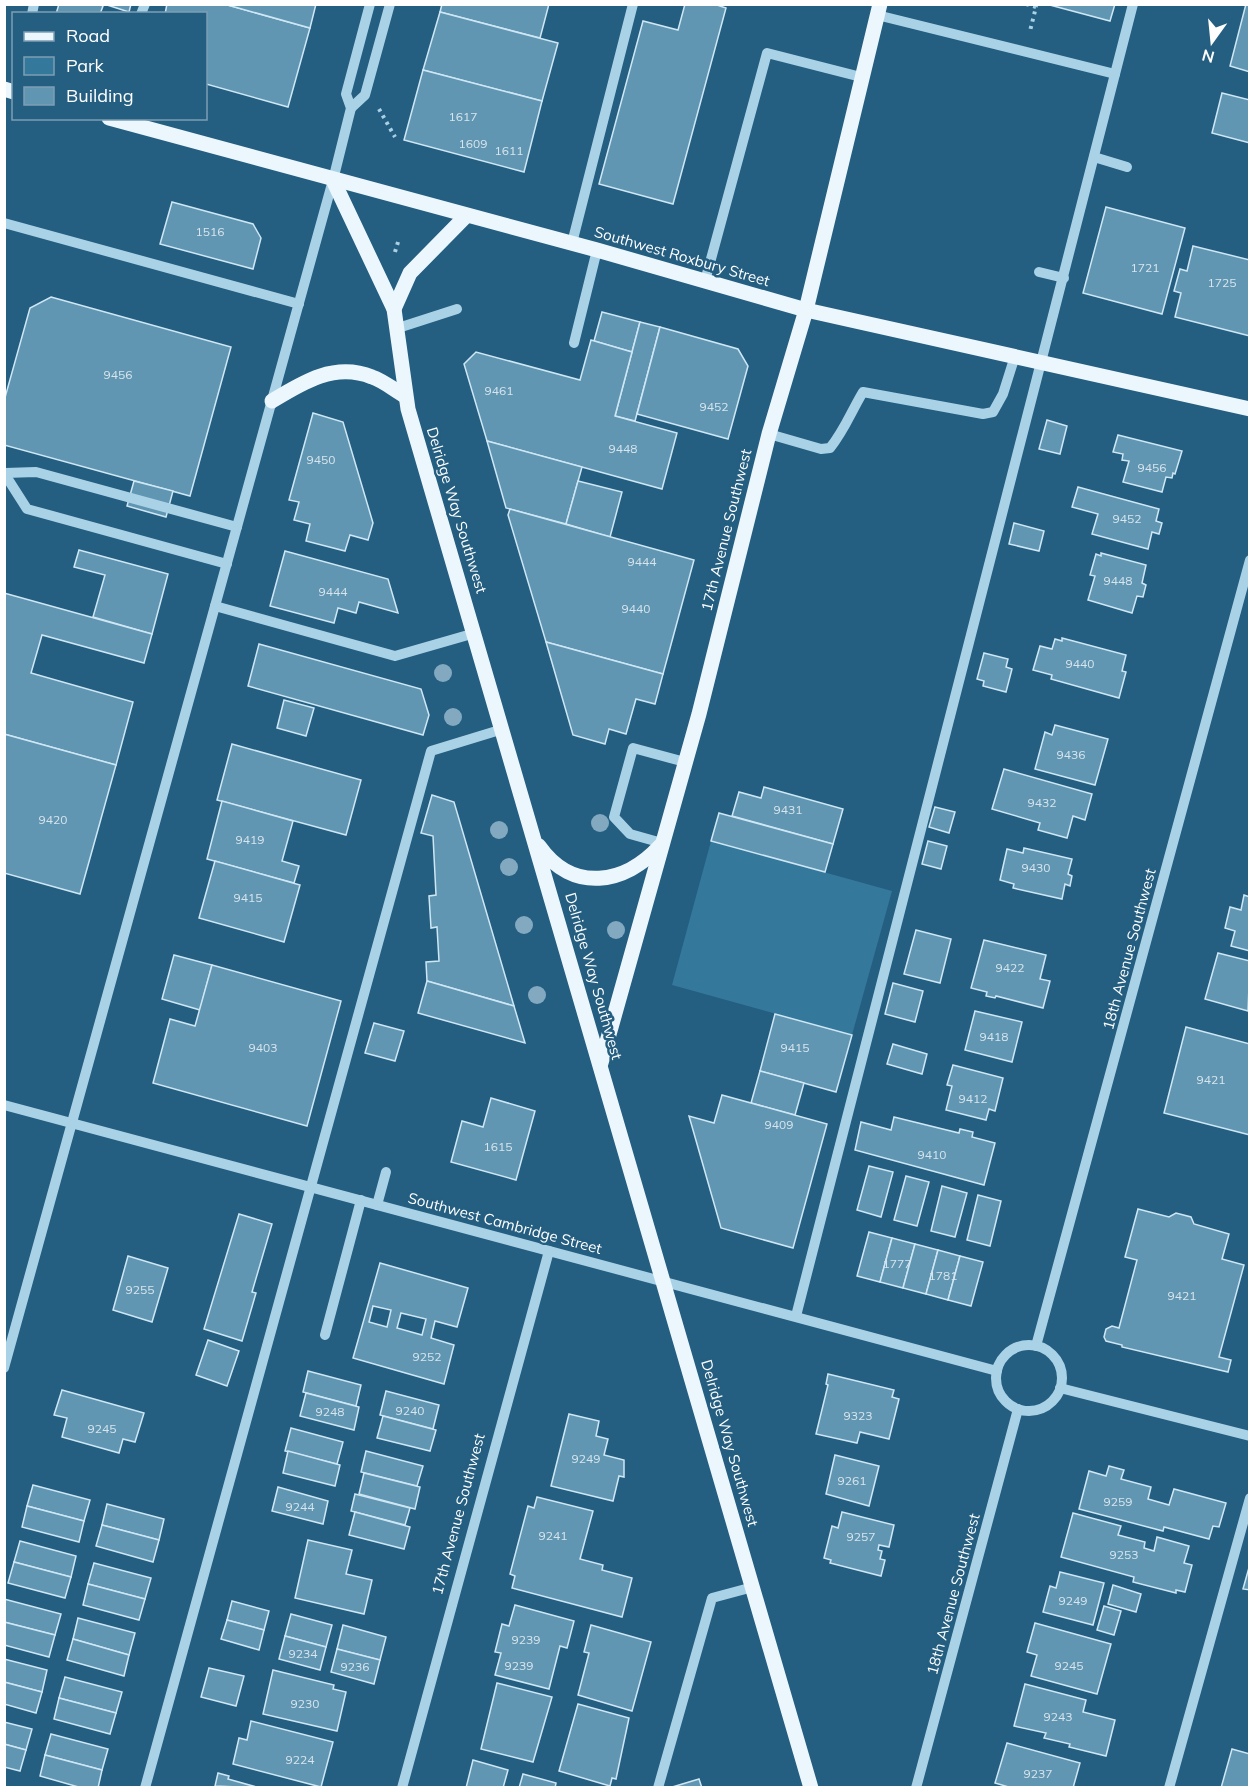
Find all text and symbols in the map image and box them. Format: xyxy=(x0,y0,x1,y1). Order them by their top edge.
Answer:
legend xyxy=(12,12,207,120)
north arrow xyxy=(1182,12,1242,72)
text: Road xyxy=(66,24,110,47)
text: N xyxy=(1200,45,1217,68)
text: Park xyxy=(66,54,105,77)
text: Building xyxy=(66,84,134,107)
house number: 1617 xyxy=(449,109,477,124)
house number: 1609 xyxy=(459,136,487,151)
house number: 1611 xyxy=(495,143,523,158)
street label: Southwest Roxbury Street xyxy=(592,222,772,290)
house number: 1516 xyxy=(196,224,224,239)
house number: 1721 xyxy=(1131,260,1159,275)
house number: 1725 xyxy=(1208,275,1236,290)
house number: 9456 xyxy=(104,367,132,382)
house number: 9461 xyxy=(485,383,513,398)
house number: 9452 xyxy=(700,399,728,414)
street label: Delridge Way Southwest xyxy=(423,425,491,595)
house number: 9448 xyxy=(609,441,637,456)
street label: 17th Avenue Southwest xyxy=(697,447,755,613)
house number: 9450 xyxy=(307,452,335,467)
house number: 9456 xyxy=(1138,460,1166,475)
house number: 9452 xyxy=(1113,511,1141,526)
house number: 9444 xyxy=(628,554,656,569)
house number: 9448 xyxy=(1104,573,1132,588)
house number: 9444 xyxy=(319,584,347,599)
house number: 9440 xyxy=(622,601,650,616)
house number: 9440 xyxy=(1066,656,1094,671)
house number: 9436 xyxy=(1057,747,1085,762)
house number: 9432 xyxy=(1028,795,1056,810)
house number: 9431 xyxy=(774,802,802,817)
house number: 9420 xyxy=(39,812,67,827)
house number: 9419 xyxy=(236,832,264,847)
house number: 9430 xyxy=(1022,860,1050,875)
street label: 18th Avenue Southwest xyxy=(1098,866,1160,1032)
house number: 9415 xyxy=(234,890,262,905)
street label: Delridge Way Southwest xyxy=(561,890,627,1062)
house number: 9422 xyxy=(996,960,1024,975)
house number: 9418 xyxy=(980,1029,1008,1044)
house number: 9403 xyxy=(249,1040,277,1055)
house number: 9415 xyxy=(781,1040,809,1055)
house number: 9421 xyxy=(1197,1072,1225,1087)
house number: 9412 xyxy=(959,1091,987,1106)
house number: 9409 xyxy=(765,1117,793,1132)
house number: 1615 xyxy=(484,1139,512,1154)
house number: 9410 xyxy=(918,1147,946,1162)
street label: Southwest Cambridge Street xyxy=(406,1188,604,1258)
house number: 1777 xyxy=(883,1256,911,1271)
house number: 1781 xyxy=(929,1268,957,1283)
house number: 9255 xyxy=(126,1282,154,1297)
house number: 9421 xyxy=(1168,1288,1196,1303)
house number: 9252 xyxy=(413,1349,441,1364)
street label: Delridge Way Southwest xyxy=(697,1357,763,1529)
house number: 9240 xyxy=(396,1403,424,1418)
house number: 9248 xyxy=(316,1404,344,1419)
house number: 9323 xyxy=(844,1408,872,1423)
house number: 9245 xyxy=(88,1421,116,1436)
street label: 17th Avenue Southwest xyxy=(427,1431,489,1597)
house number: 9249 xyxy=(572,1451,600,1466)
house number: 9261 xyxy=(838,1473,866,1488)
house number: 9259 xyxy=(1104,1494,1132,1509)
house number: 9244 xyxy=(286,1499,314,1514)
street label: 18th Avenue Southwest xyxy=(922,1511,984,1677)
house number: 9241 xyxy=(539,1528,567,1543)
house number: 9257 xyxy=(847,1529,875,1544)
house number: 9253 xyxy=(1110,1547,1138,1562)
house number: 9249 xyxy=(1059,1593,1087,1608)
house number: 9239 xyxy=(512,1632,540,1647)
house number: 9234 xyxy=(289,1646,317,1661)
house number: 9239 xyxy=(505,1658,533,1673)
house number: 9245 xyxy=(1055,1658,1083,1673)
house number: 9236 xyxy=(341,1659,369,1674)
house number: 9230 xyxy=(291,1696,319,1711)
house number: 9243 xyxy=(1044,1709,1072,1724)
house number: 9224 xyxy=(286,1752,314,1767)
house number: 9237 xyxy=(1024,1766,1052,1781)

